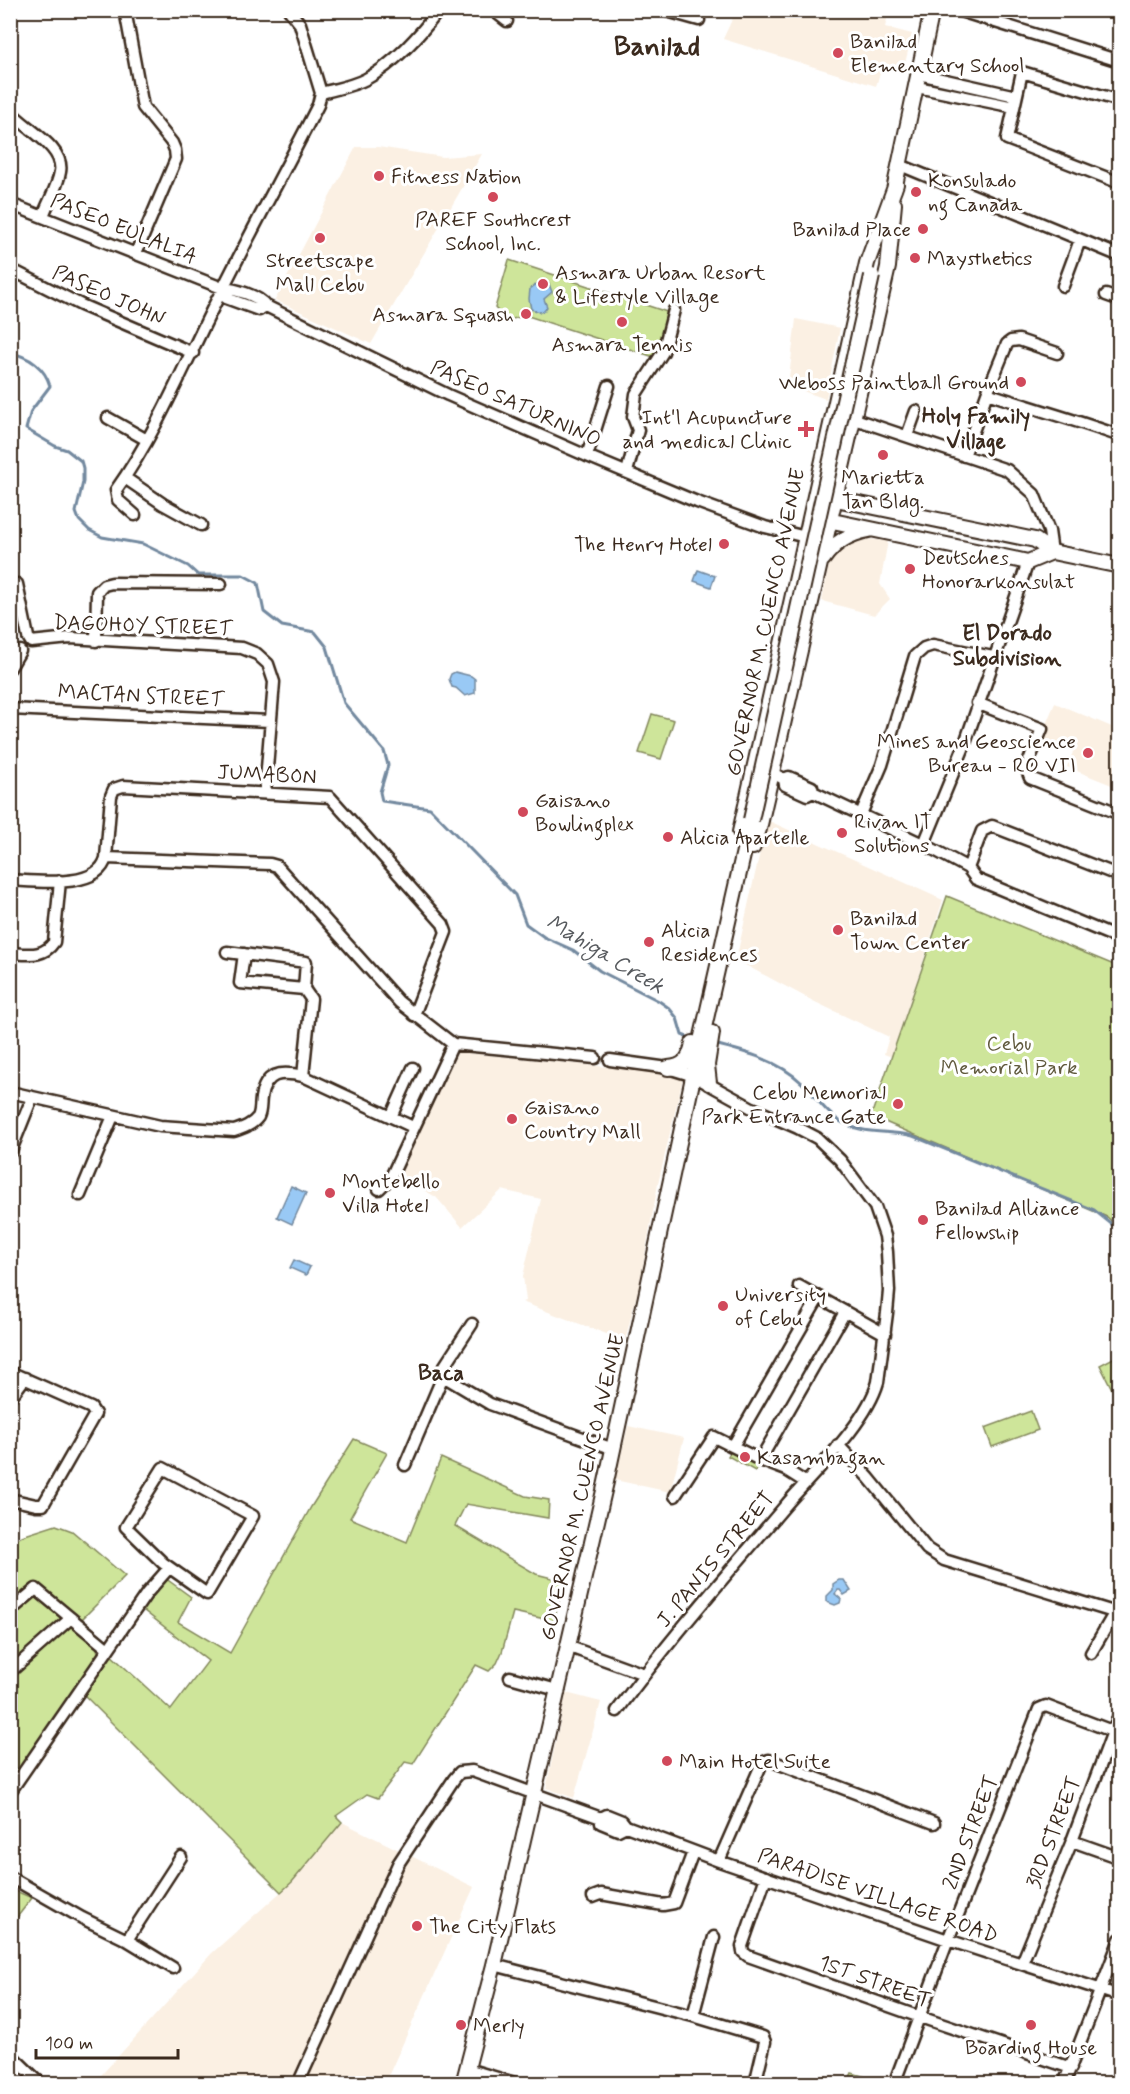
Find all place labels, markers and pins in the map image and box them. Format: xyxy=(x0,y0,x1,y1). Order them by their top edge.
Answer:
place label: Banilad Elementary School xyxy=(850,28,1025,80)
marker: Banilad Elementary School xyxy=(831,46,845,60)
place label: Fitness Nation xyxy=(391,163,521,191)
place label: Konsulado ng Canada xyxy=(928,167,1023,221)
marker: Fitness Nation xyxy=(372,169,386,183)
marker: Konsulado ng Canada xyxy=(909,185,923,199)
marker: PAREF Southcrest School, Inc. xyxy=(486,190,500,204)
place label: PAREF Southcrest School, Inc. xyxy=(415,206,571,258)
place label: Banilad Place xyxy=(792,216,911,244)
marker: Banilad Place xyxy=(916,222,930,236)
marker: Streetscape Mall Cebu xyxy=(313,231,327,245)
place label: Maysthetics xyxy=(927,245,1032,273)
place label: Streetscape Mall Cebu xyxy=(266,247,374,299)
marker: Maysthetics xyxy=(908,251,922,265)
place label: Asmara Urban Resort & Lifestyle Village xyxy=(555,259,766,312)
marker: Asmara Urban Resort & Lifestyle Village xyxy=(536,277,550,291)
place label: Asmara Squash xyxy=(372,301,514,329)
marker: Asmara Squash xyxy=(519,307,533,321)
marker: Asmara Tennis xyxy=(615,315,629,329)
place label: Asmara Tennis xyxy=(551,331,693,359)
place label: Weboss Paintball Ground xyxy=(779,369,1009,397)
marker: Weboss Paintball Ground xyxy=(1014,375,1028,389)
place label: Int'l Acupuncture and medical Clinic xyxy=(622,404,792,456)
marker: Int'l Acupuncture and medical Clinic xyxy=(797,420,815,438)
marker: Marietta Tan Bldg. xyxy=(876,448,890,462)
place label: Marietta Tan Bldg. xyxy=(841,464,925,517)
place label: The Henry Hotel xyxy=(574,531,712,559)
marker: The Henry Hotel xyxy=(717,537,731,551)
place label: Deutsches Honorarkonsulat xyxy=(922,544,1075,596)
marker: Deutsches Honorarkonsulat xyxy=(903,562,917,576)
place label: Mines and Geoscience Bureau - RO VII xyxy=(877,728,1076,780)
marker: Mines and Geoscience Bureau - RO VII xyxy=(1081,746,1095,760)
place label: Gaisano Bowlingplex xyxy=(535,787,634,841)
marker: Gaisano Bowlingplex xyxy=(516,805,530,819)
place label: Rivan IT Solutions xyxy=(854,808,932,860)
place label: Alicia Apartelle xyxy=(680,824,810,853)
marker: Rivan IT Solutions xyxy=(835,826,849,840)
marker: Alicia Apartelle xyxy=(661,830,675,844)
place label: Banilad Town Center xyxy=(850,905,970,957)
place label: Alicia Residences xyxy=(661,917,758,969)
marker: Banilad Town Center xyxy=(831,923,845,937)
marker: Alicia Residences xyxy=(642,935,656,949)
place label: Cebu Memorial Park Entrance Gate xyxy=(701,1079,886,1131)
place label: Gaisano Country Mall xyxy=(524,1094,641,1146)
marker: Cebu Memorial Park Entrance Gate xyxy=(891,1097,905,1111)
marker: Gaisano Country Mall xyxy=(505,1112,519,1126)
place label: Montebello Villa Hotel xyxy=(342,1168,440,1220)
marker: Montebello Villa Hotel xyxy=(323,1186,337,1200)
place label: Banilad Alliance Fellowship xyxy=(935,1195,1080,1247)
marker: Banilad Alliance Fellowship xyxy=(916,1213,930,1227)
place label: University of Cebu xyxy=(735,1281,826,1333)
marker: University of Cebu xyxy=(716,1299,730,1313)
place label: Kasambagan xyxy=(757,1444,886,1474)
marker: Kasambagan xyxy=(738,1450,752,1464)
place label: Main Hotel Suite xyxy=(679,1748,831,1776)
marker: Main Hotel Suite xyxy=(660,1754,674,1768)
place label: The City Flats xyxy=(429,1913,556,1941)
marker: The City Flats xyxy=(410,1919,424,1933)
place label: Merly xyxy=(473,2012,525,2040)
marker: Merly xyxy=(454,2018,468,2032)
marker: Boarding House xyxy=(1024,2018,1038,2032)
place label: Boarding House xyxy=(965,2034,1097,2064)

